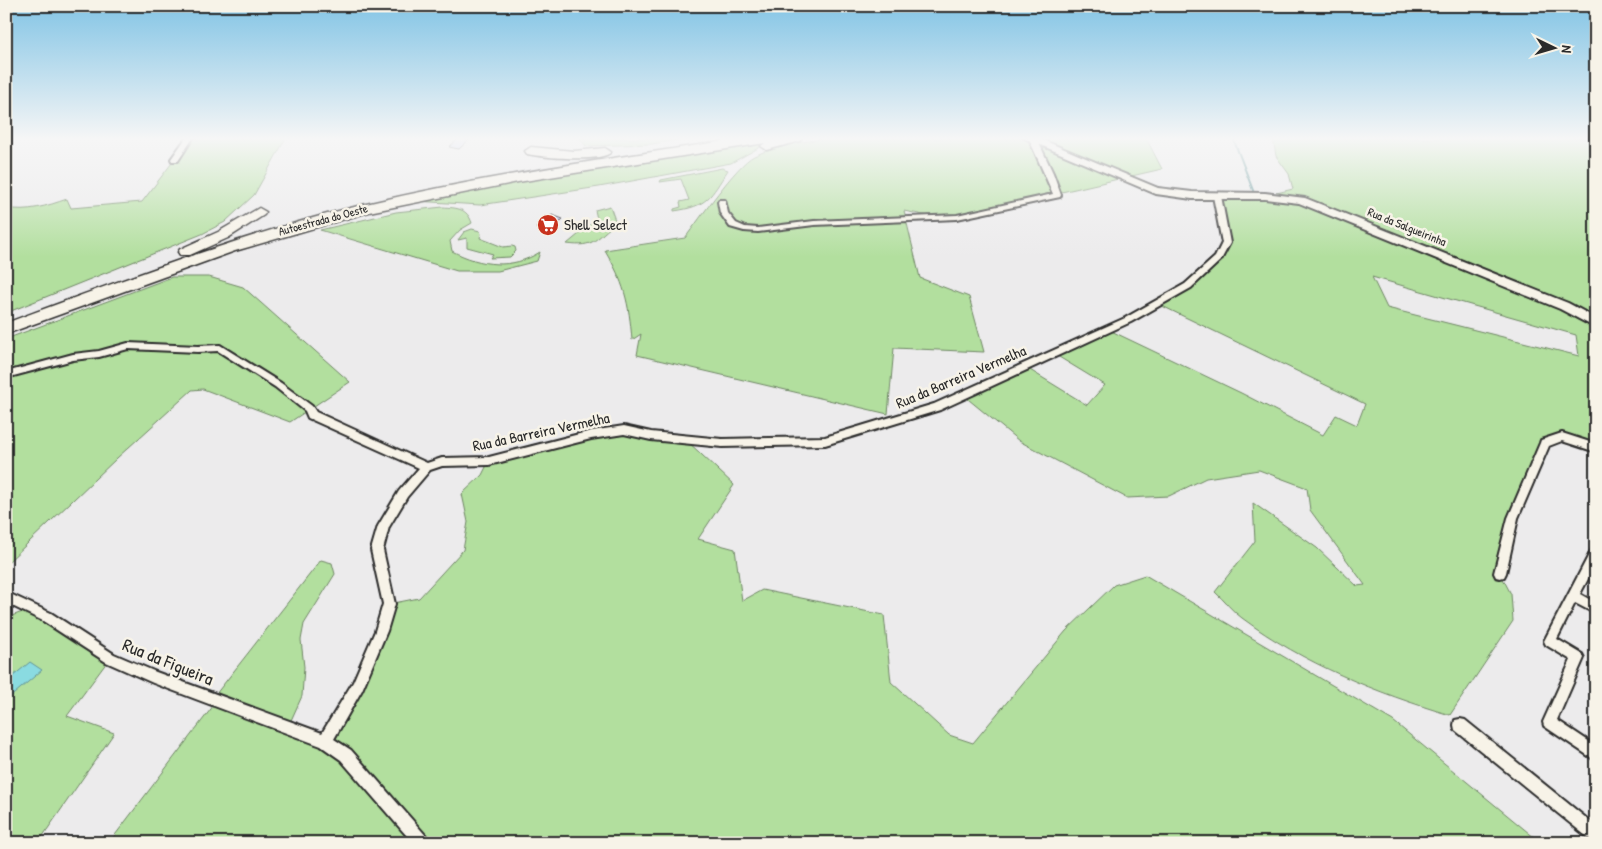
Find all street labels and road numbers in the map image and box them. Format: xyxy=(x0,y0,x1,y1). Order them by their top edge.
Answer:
street label: Autoestrada do Oeste xyxy=(276,199,370,240)
street label: Rua da Salgueirinha xyxy=(1365,203,1449,250)
street label: Rua da Barreira Vermelha xyxy=(893,340,1029,413)
street label: Rua da Barreira Vermelha xyxy=(471,407,611,456)
street label: Rua da Figueira xyxy=(119,632,217,691)

